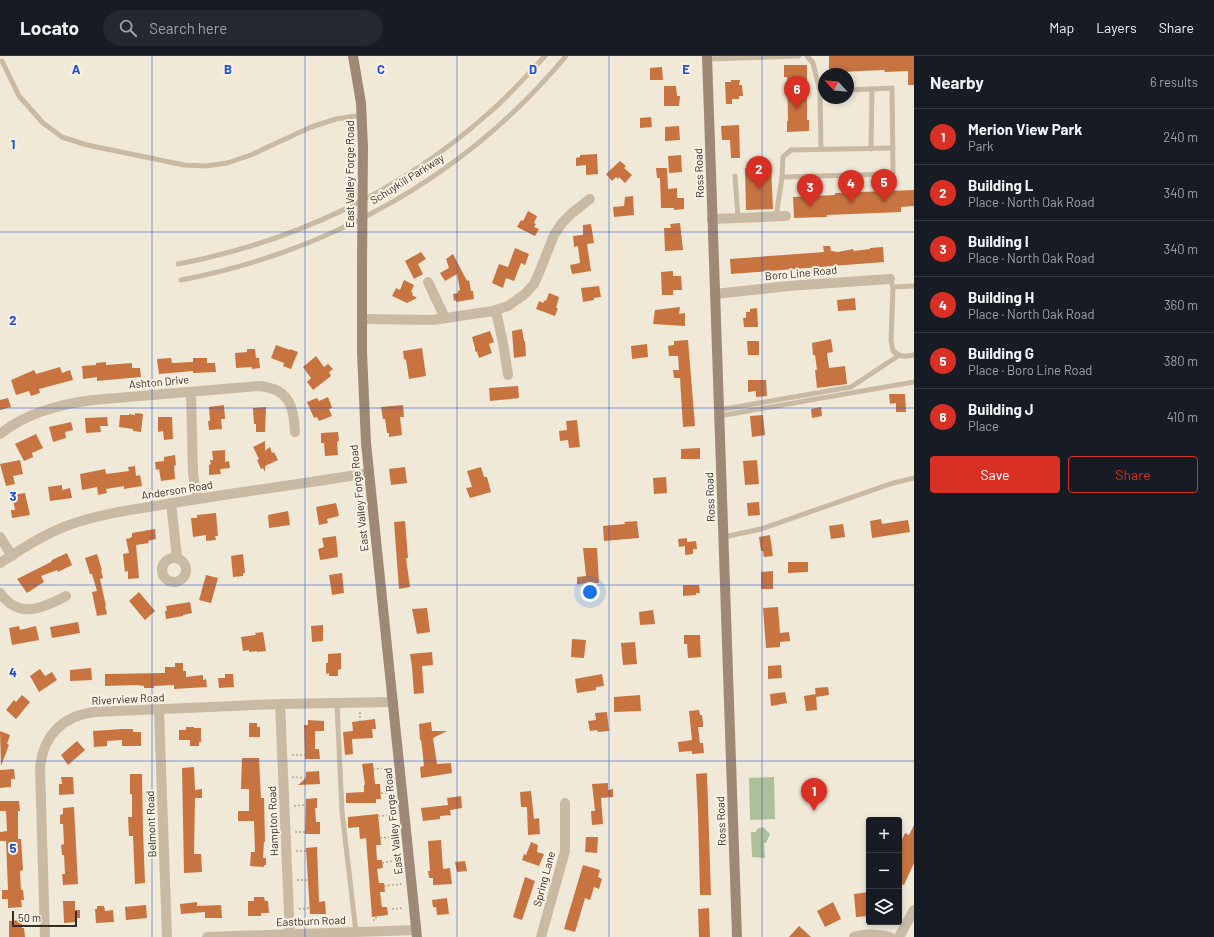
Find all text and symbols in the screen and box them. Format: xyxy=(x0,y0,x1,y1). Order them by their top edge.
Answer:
search box xyxy=(103,10,383,46)
text: Locato xyxy=(20,16,79,39)
icon: search xyxy=(117,17,139,39)
text: Search here xyxy=(149,19,227,37)
text: Map xyxy=(1049,19,1074,36)
text: Layers xyxy=(1096,19,1137,36)
text: Share xyxy=(1159,19,1194,36)
text: A xyxy=(72,61,81,77)
text: B xyxy=(224,61,232,77)
text: C xyxy=(377,61,385,77)
text: D xyxy=(529,61,537,77)
text: E xyxy=(682,61,690,77)
north arrow xyxy=(818,68,854,104)
text: Nearby xyxy=(930,72,984,92)
text: 6 results xyxy=(1150,74,1198,90)
pin: 6 xyxy=(784,76,810,109)
street label: East Valley Forge Road xyxy=(343,120,356,228)
text: Merion View Park xyxy=(968,120,1082,138)
text: 1 xyxy=(941,129,945,145)
text: 240 m xyxy=(1163,129,1198,145)
text: 1 xyxy=(11,136,15,152)
text: Park xyxy=(968,138,994,154)
street label: Ross Road xyxy=(691,148,706,198)
street label: Schuykill Parkway xyxy=(367,151,446,207)
pin: 2 xyxy=(746,156,772,189)
pin: 5 xyxy=(871,169,897,202)
pin: 4 xyxy=(838,170,864,203)
pin: 3 xyxy=(797,174,823,207)
text: Building L xyxy=(968,176,1033,194)
text: 2 xyxy=(939,185,947,201)
text: 340 m xyxy=(1163,185,1198,201)
text: Place · North Oak Road xyxy=(968,194,1095,210)
text: Building I xyxy=(968,232,1029,250)
text: 3 xyxy=(939,241,947,257)
text: 340 m xyxy=(1163,241,1198,257)
text: Place · North Oak Road xyxy=(968,250,1095,266)
street label: Boro Line Road xyxy=(764,263,838,282)
text: Building H xyxy=(968,288,1034,306)
text: 4 xyxy=(939,297,947,313)
text: 360 m xyxy=(1164,297,1198,313)
text: Place · North Oak Road xyxy=(968,306,1095,322)
text: 2 xyxy=(9,312,17,328)
text: Building G xyxy=(968,344,1034,362)
text: 5 xyxy=(939,353,947,369)
text: 380 m xyxy=(1164,353,1198,369)
text: Place · Boro Line Road xyxy=(968,362,1092,378)
street label: Ashton Drive xyxy=(128,372,190,391)
text: Building J xyxy=(968,400,1033,418)
text: 6 xyxy=(940,409,946,425)
text: 410 m xyxy=(1167,409,1198,425)
text: Place xyxy=(968,418,999,434)
street label: East Valley Forge Road xyxy=(346,444,371,552)
button: Save xyxy=(930,456,1060,493)
button: Share xyxy=(1068,456,1198,493)
street label: Ross Road xyxy=(702,472,717,522)
street label: Anderson Road xyxy=(140,477,214,502)
text: 3 xyxy=(9,488,17,504)
your location xyxy=(580,582,600,602)
text: 4 xyxy=(9,664,17,680)
street label: Riverview Road xyxy=(91,690,165,707)
street label: East Valley Forge Road xyxy=(380,767,405,875)
pin: 1 xyxy=(801,778,827,811)
street label: Hampton Road xyxy=(265,786,280,856)
street label: Belmont Road xyxy=(143,790,158,858)
street label: Ross Road xyxy=(713,796,728,846)
map controls xyxy=(866,817,902,925)
button: + xyxy=(866,817,902,853)
text: 5 xyxy=(9,840,17,856)
street label: Spring Lane xyxy=(530,850,557,908)
button: − xyxy=(866,853,902,889)
button: layers xyxy=(866,889,902,925)
scale bar xyxy=(12,909,77,928)
text: 50 m xyxy=(18,911,41,924)
street label: Eastburn Road xyxy=(276,913,346,928)

